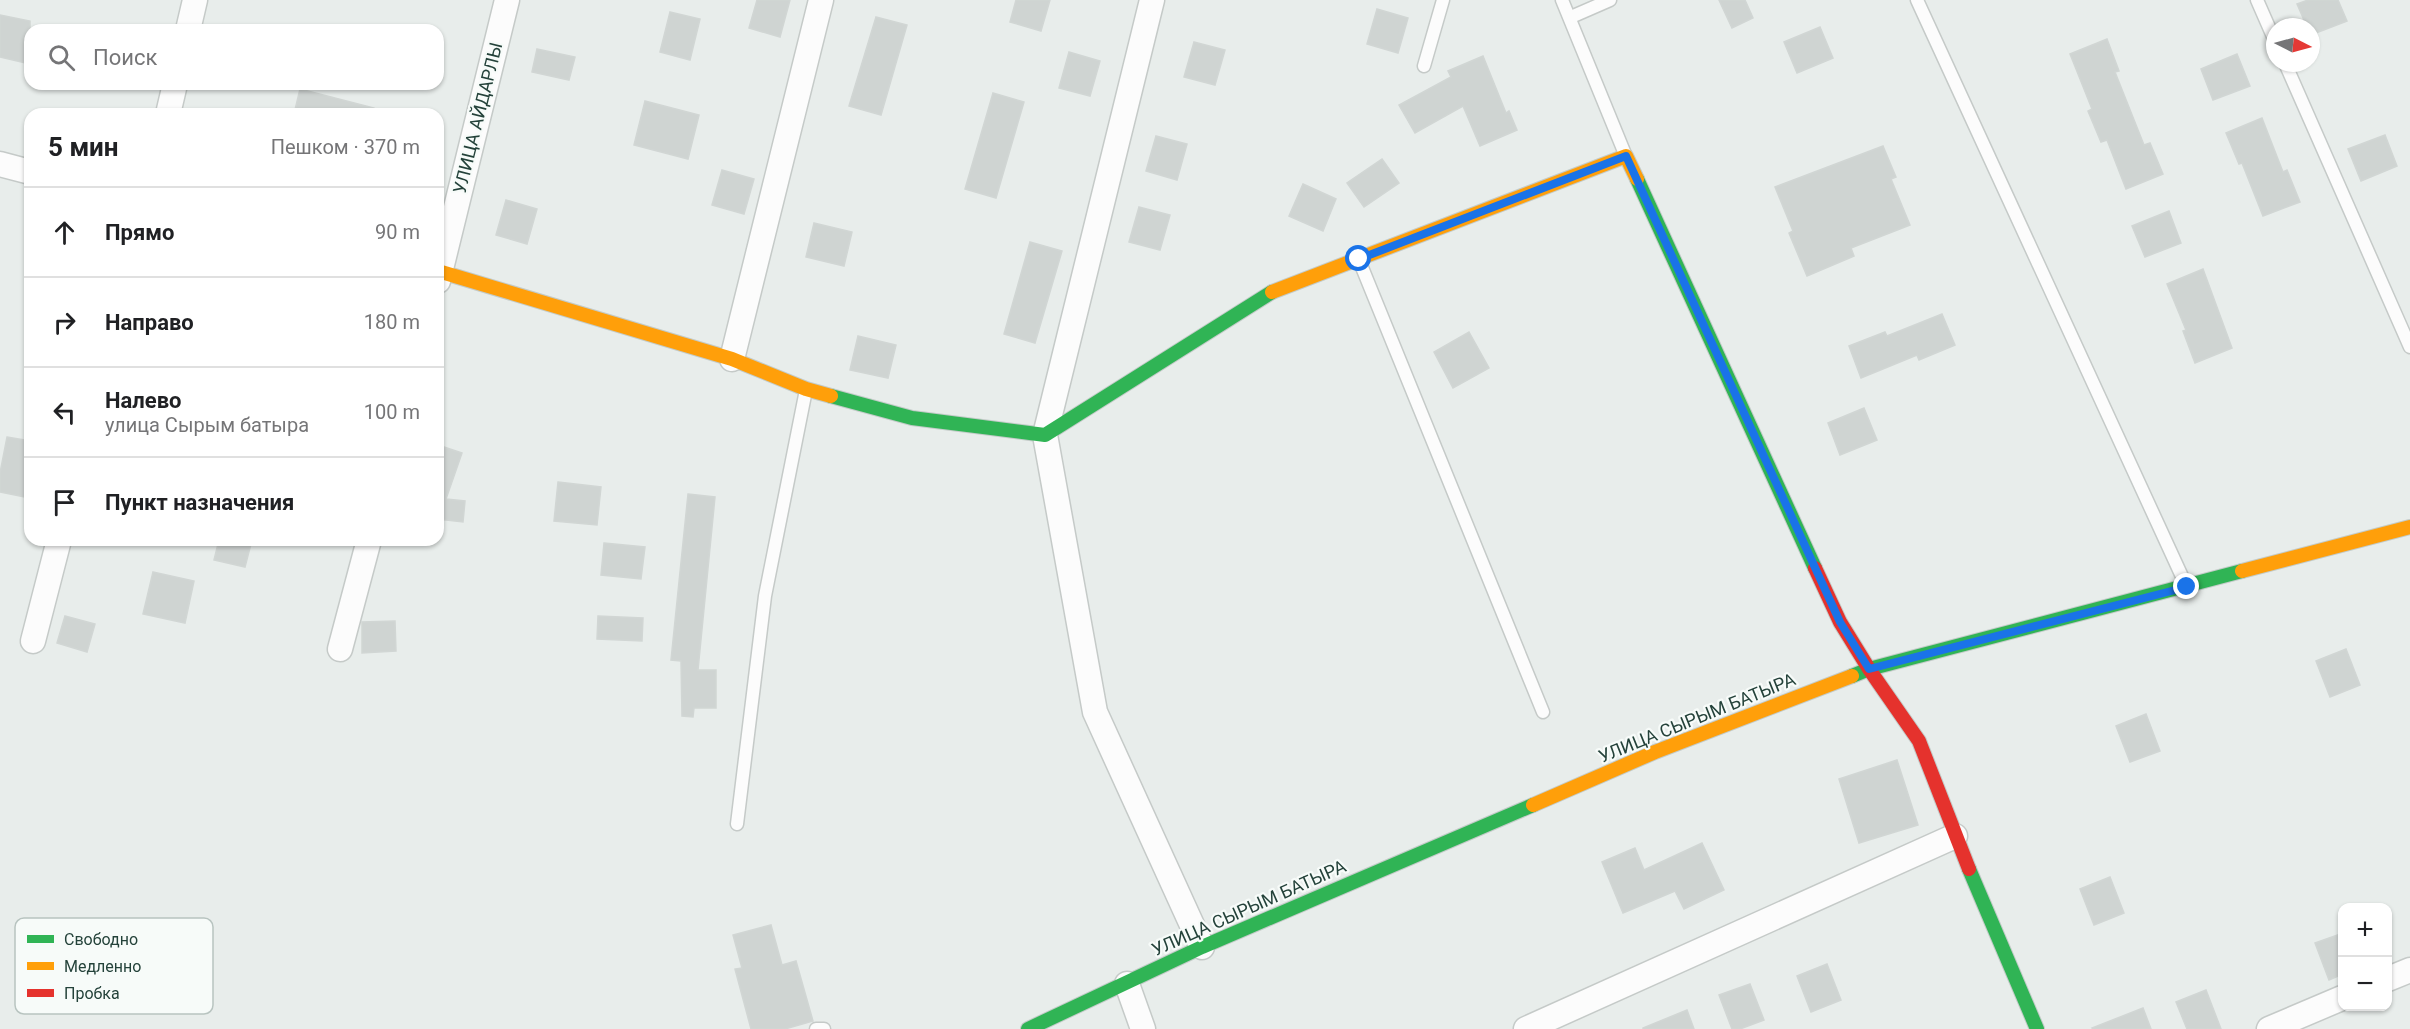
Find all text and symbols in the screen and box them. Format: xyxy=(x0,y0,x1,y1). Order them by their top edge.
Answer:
north arrow xyxy=(2266,18,2320,72)
search box xyxy=(24,24,444,90)
street label: УЛИЦА АЙДАРЛЫ xyxy=(449,40,506,196)
icon: search xyxy=(45,41,78,74)
text: Поиск xyxy=(93,45,157,70)
text: 5 мин xyxy=(48,132,119,162)
text: Пешком · 370 m xyxy=(271,135,420,159)
icon: ahead xyxy=(48,216,81,249)
text: Прямо xyxy=(105,220,174,245)
text: 90 m xyxy=(375,220,420,244)
route start xyxy=(1345,245,1371,271)
icon: right xyxy=(48,306,81,339)
text: Направо xyxy=(105,310,194,335)
text: 180 m xyxy=(364,310,420,334)
text: Налево xyxy=(105,388,182,413)
icon: left xyxy=(48,396,81,429)
text: 100 m xyxy=(364,400,420,424)
text: улица Сырым батыра xyxy=(105,413,309,437)
icon: arrive xyxy=(48,486,81,519)
text: Пункт назначения xyxy=(105,490,294,515)
route end xyxy=(2173,573,2199,599)
street label: УЛИЦА СЫРЫМ БАТЫРА xyxy=(1595,668,1799,767)
street label: УЛИЦА СЫРЫМ БАТЫРА xyxy=(1148,855,1349,960)
map controls xyxy=(2338,903,2392,1011)
button: + xyxy=(2338,903,2392,957)
legend xyxy=(15,918,213,1014)
text: Свободно xyxy=(64,930,138,949)
text: Медленно xyxy=(64,957,141,976)
button: − xyxy=(2338,957,2392,1011)
text: Пробка xyxy=(64,984,120,1003)

